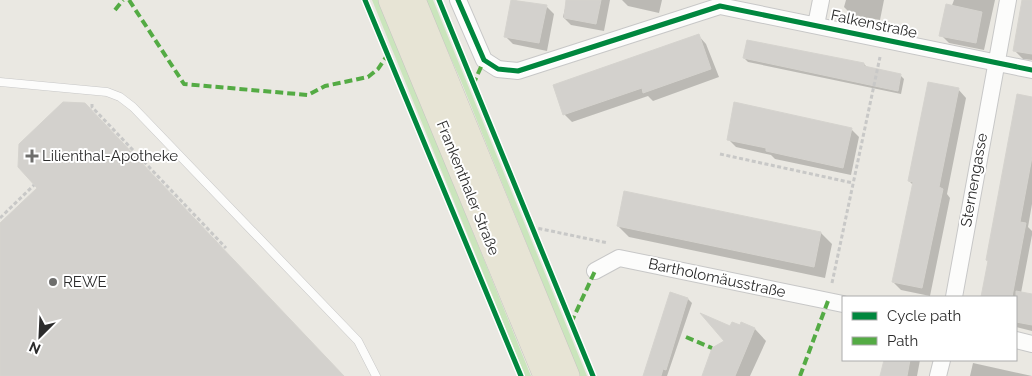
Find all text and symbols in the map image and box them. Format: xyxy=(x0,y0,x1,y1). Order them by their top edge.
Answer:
street label: Falkenstraße xyxy=(829,6,919,42)
street label: Frankenthaler Straße xyxy=(433,118,503,258)
street label: Sternengasse xyxy=(957,131,991,228)
place label: Lilienthal-Apotheke xyxy=(42,147,178,165)
marker: Lilienthal-Apotheke xyxy=(26,150,38,162)
street label: Bartholomäusstraße xyxy=(647,255,788,301)
place label: REWE xyxy=(63,273,107,291)
marker: REWE xyxy=(47,276,59,288)
legend xyxy=(842,296,1017,361)
text: Cycle path xyxy=(887,307,961,325)
north arrow xyxy=(15,311,65,361)
text: Path xyxy=(887,332,918,350)
text: N xyxy=(27,338,43,357)

